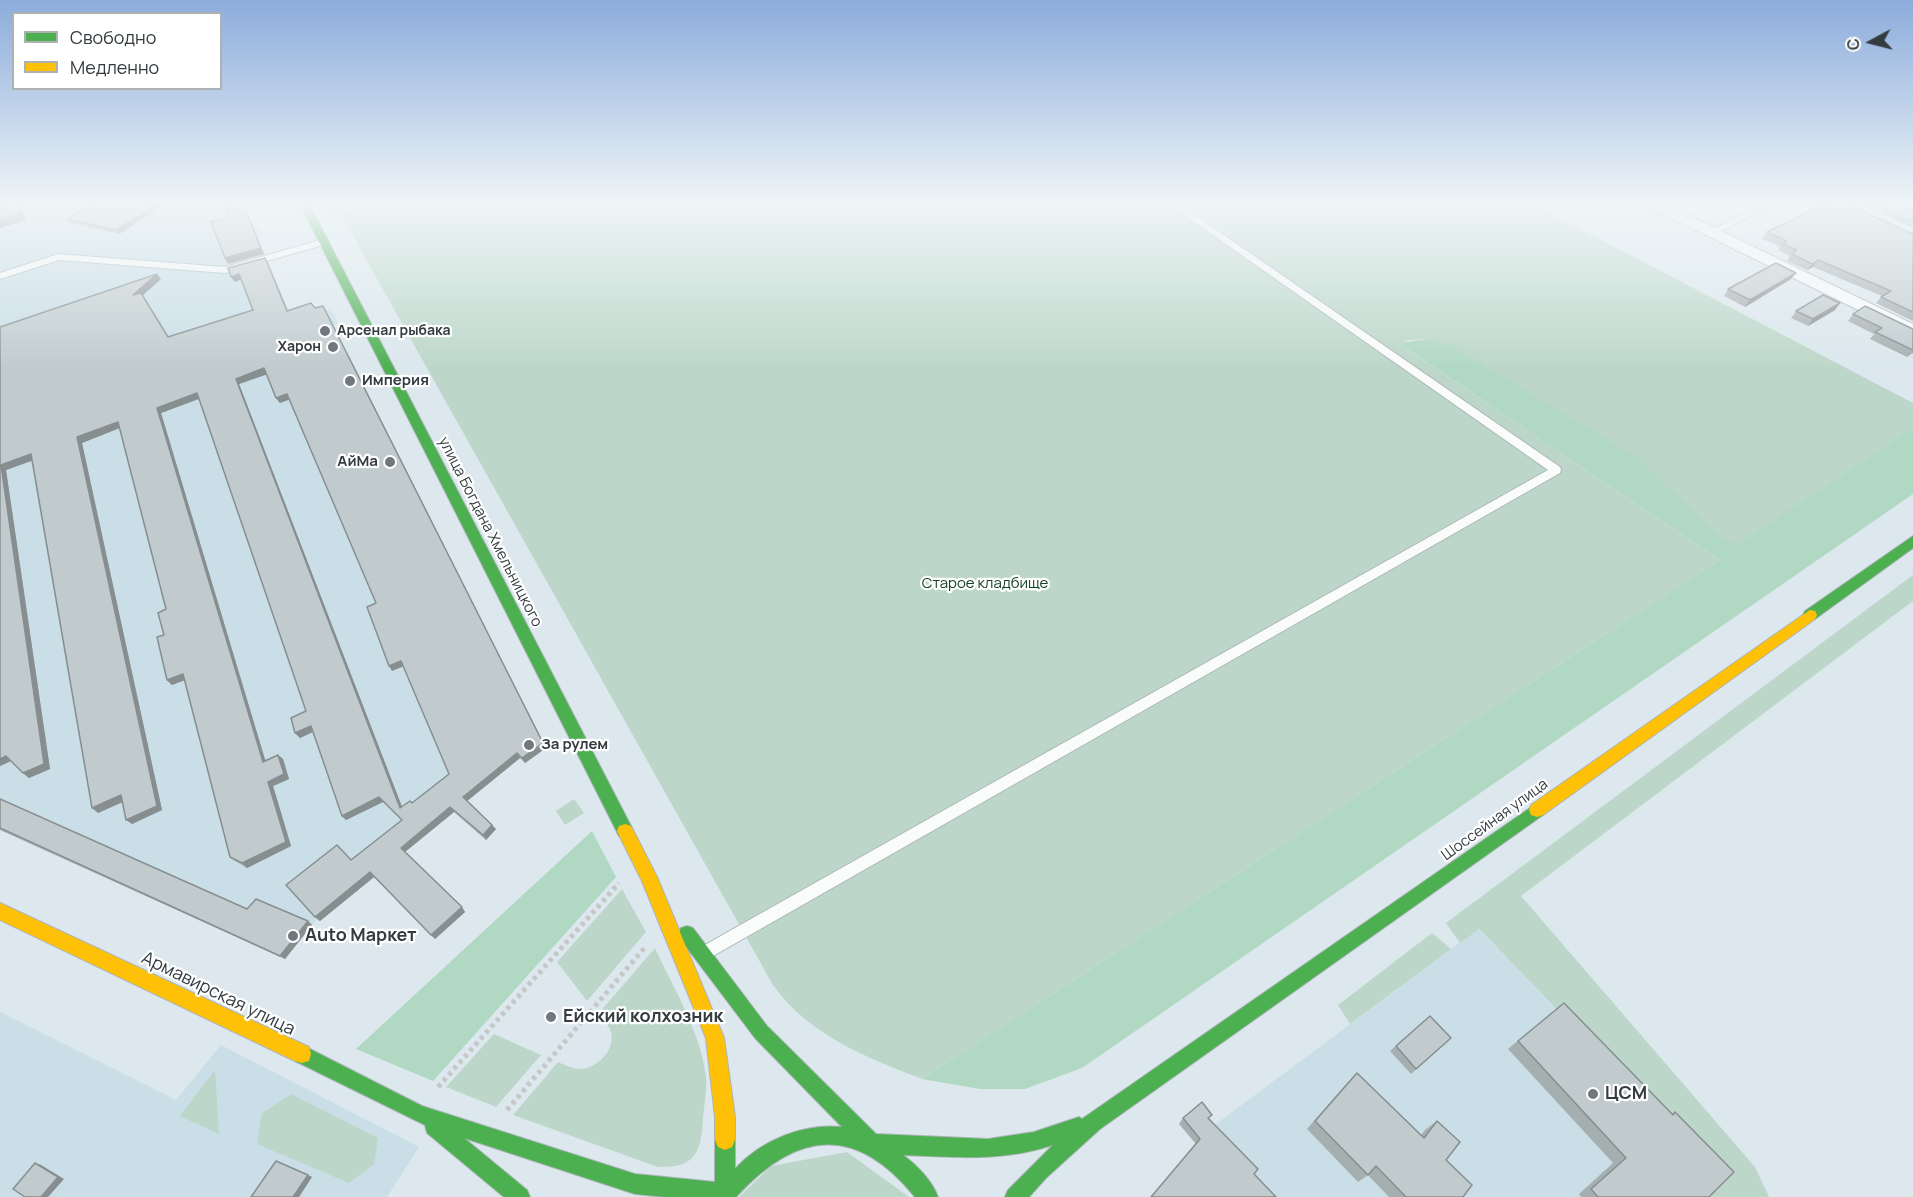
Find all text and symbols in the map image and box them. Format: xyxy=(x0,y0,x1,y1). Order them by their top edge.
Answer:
legend xyxy=(12,12,222,90)
north arrow xyxy=(1841,12,1901,72)
text: Свободно xyxy=(70,25,156,49)
text: С xyxy=(1841,37,1865,51)
text: Медленно xyxy=(70,55,159,79)
place label: Арсенал рыбака xyxy=(337,323,451,339)
marker: Арсенал рыбака xyxy=(318,324,332,338)
place label: Харон xyxy=(278,339,321,355)
marker: Харон xyxy=(326,340,340,354)
place label: Империя xyxy=(362,372,429,390)
marker: Империя xyxy=(343,374,357,388)
street label: улица Богдана Хмельницкого xyxy=(434,434,546,630)
place label: АйМа xyxy=(337,453,378,471)
marker: АйМа xyxy=(383,455,397,469)
park label: Старое кладбище xyxy=(922,575,1048,593)
place label: За рулем xyxy=(541,736,608,754)
marker: За рулем xyxy=(522,738,536,752)
street label: Шоссейная улица xyxy=(1438,775,1552,865)
place label: Auto Маркет xyxy=(305,925,417,947)
marker: Auto Маркет xyxy=(286,929,300,943)
street label: Армавирская улица xyxy=(138,947,298,1041)
place label: Ейский колхозник xyxy=(563,1006,723,1028)
marker: Ейский колхозник xyxy=(544,1010,558,1024)
place label: ЦСМ xyxy=(1605,1083,1647,1105)
marker: ЦСМ xyxy=(1586,1087,1600,1101)

